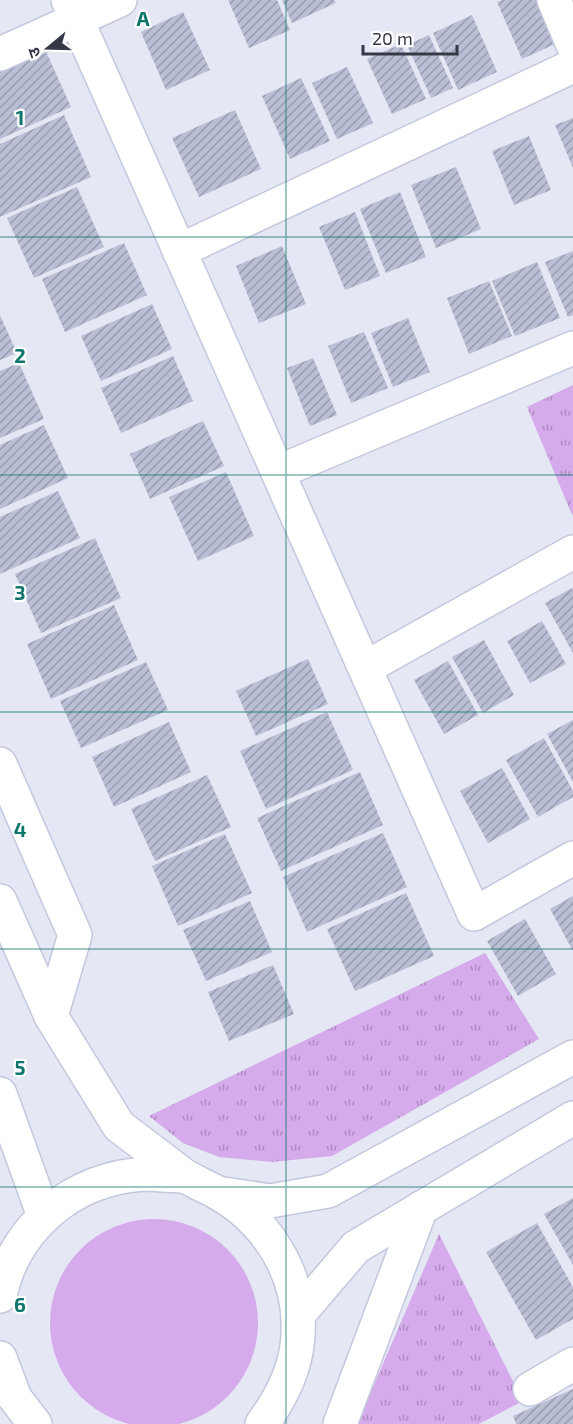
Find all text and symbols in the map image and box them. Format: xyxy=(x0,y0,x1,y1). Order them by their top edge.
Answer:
text: A xyxy=(136,6,150,30)
north arrow xyxy=(18,18,78,78)
scale bar xyxy=(363,18,458,56)
text: 20 m xyxy=(372,27,413,49)
text: उ xyxy=(23,45,44,61)
text: 1 xyxy=(16,105,24,129)
text: 2 xyxy=(14,343,26,367)
text: 3 xyxy=(14,580,26,604)
text: 4 xyxy=(14,817,27,841)
text: 5 xyxy=(14,1055,26,1079)
text: 6 xyxy=(14,1292,26,1316)

